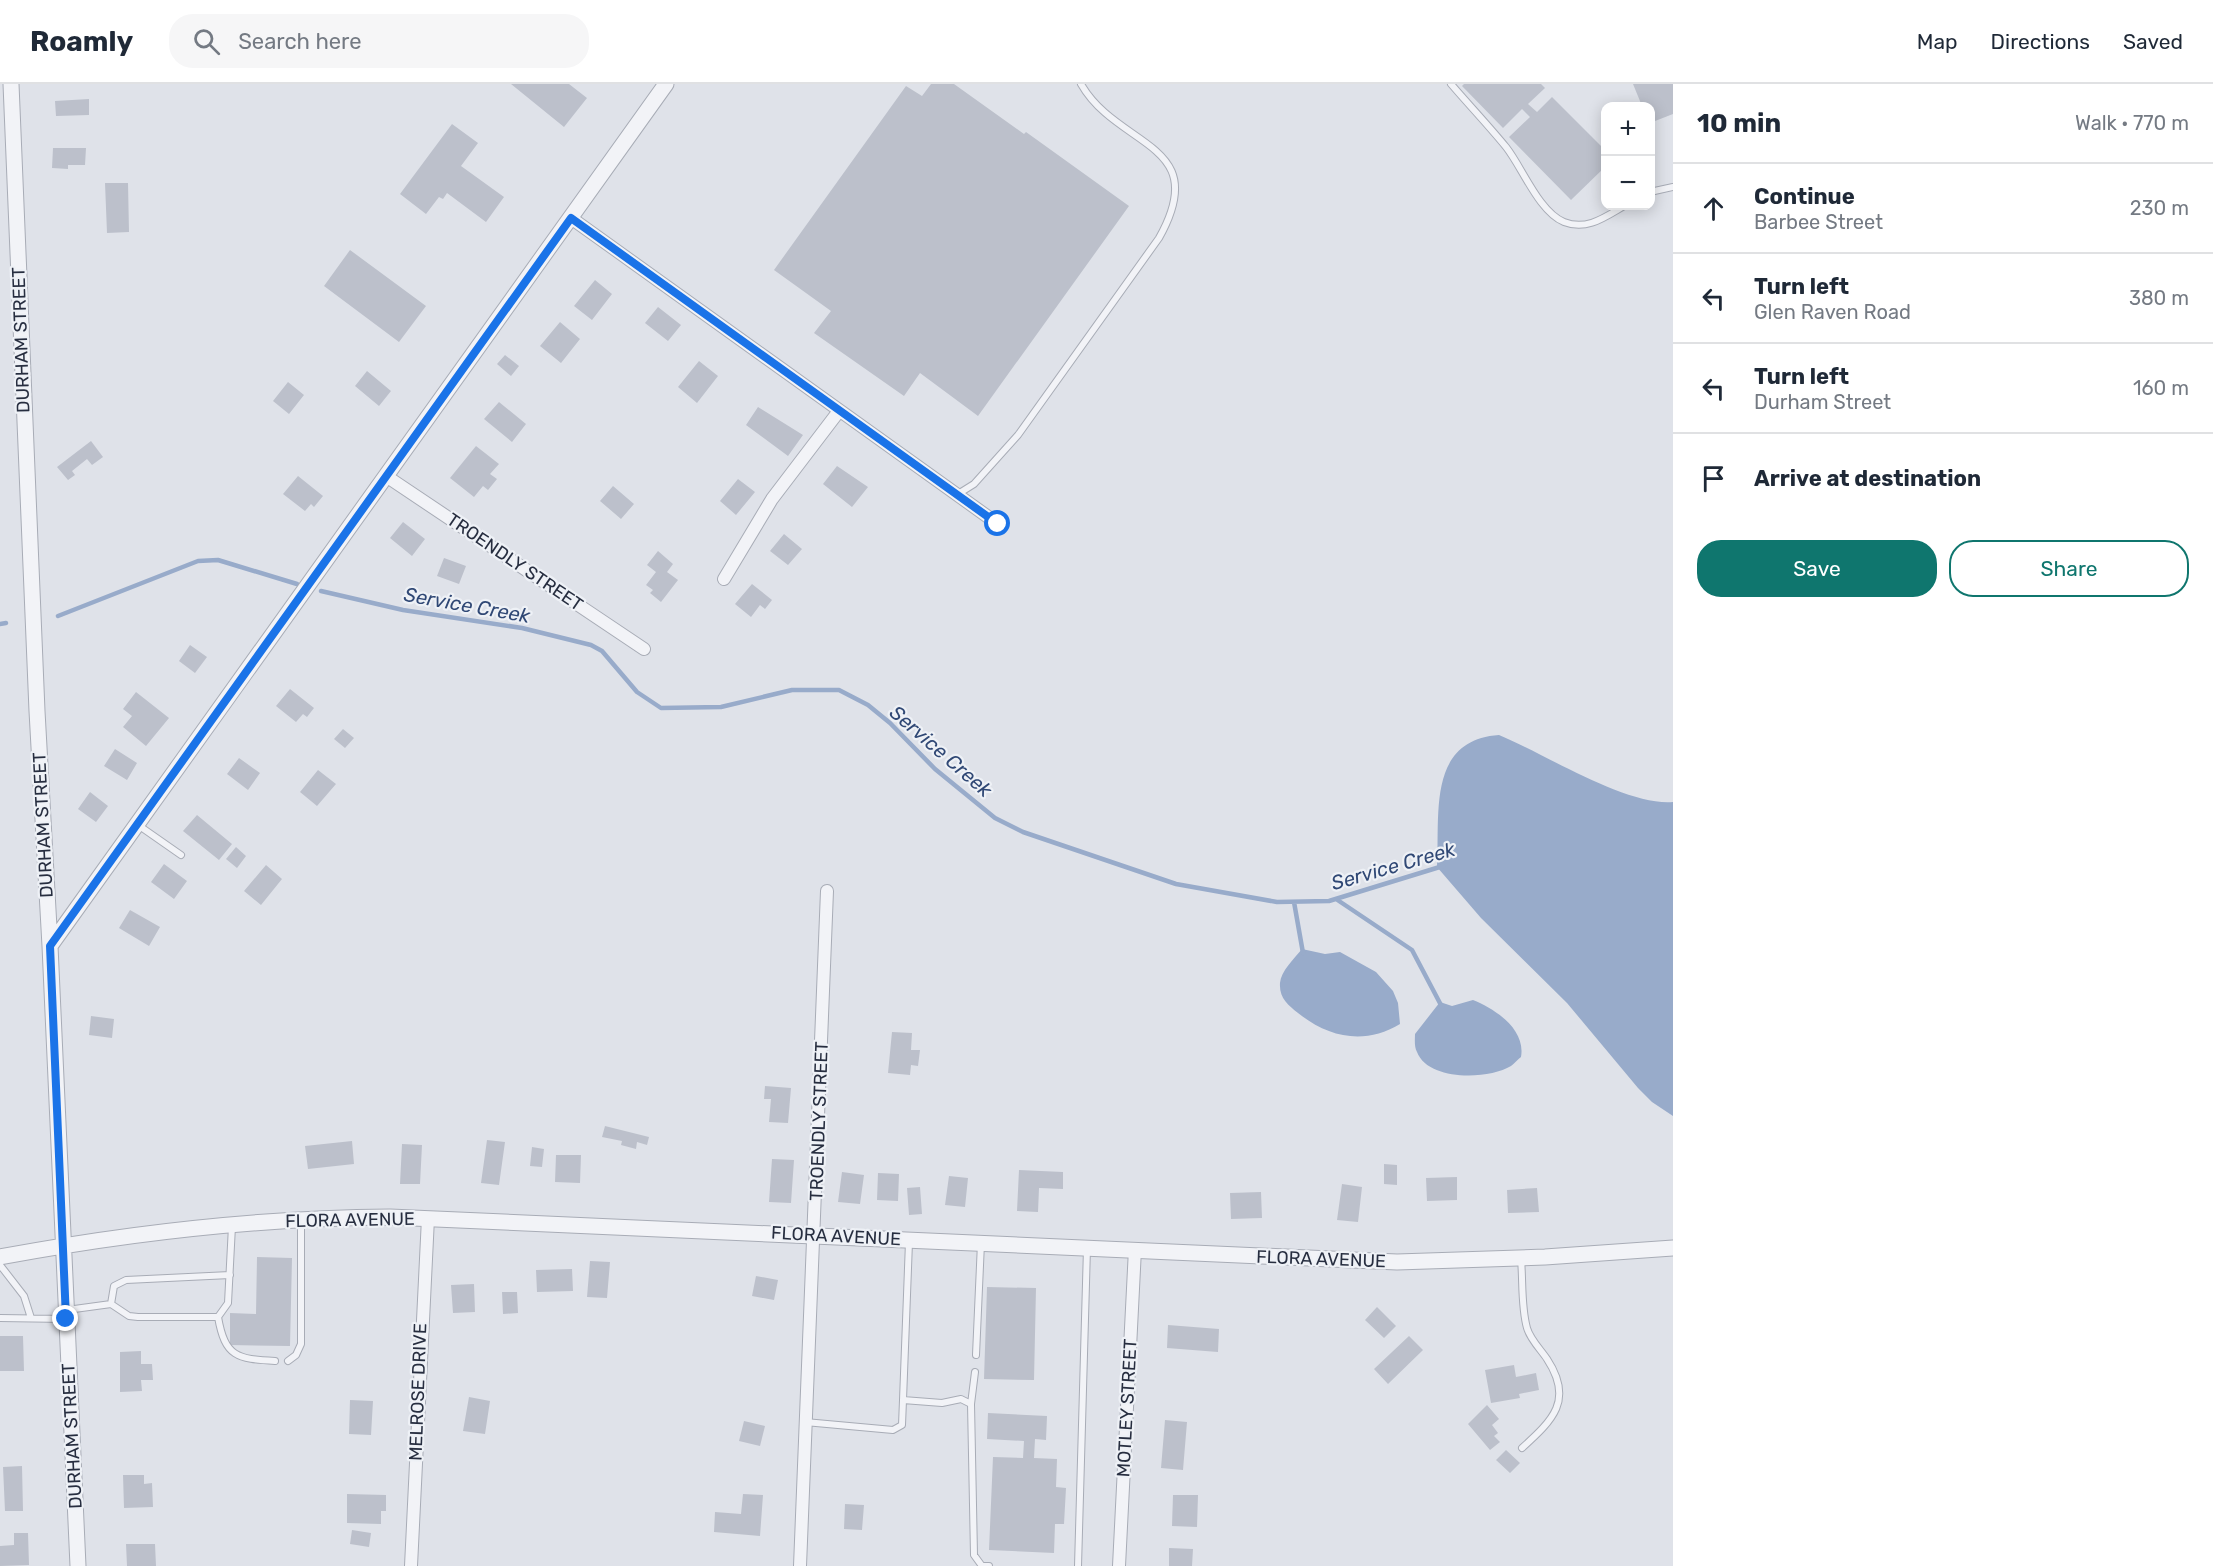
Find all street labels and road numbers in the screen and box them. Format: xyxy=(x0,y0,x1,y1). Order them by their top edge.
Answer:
street label: DURHAM STREET xyxy=(7,267,35,413)
street label: TROENDLY STREET xyxy=(443,508,587,616)
street label: DURHAM STREET xyxy=(28,752,58,898)
street label: TROENDLY STREET xyxy=(805,1041,833,1201)
street label: FLORA AVENUE xyxy=(285,1208,415,1232)
street label: FLORA AVENUE xyxy=(771,1222,901,1250)
street label: FLORA AVENUE xyxy=(1256,1246,1386,1272)
street label: MELROSE DRIVE xyxy=(405,1323,431,1461)
street label: MOTLEY STREET xyxy=(1112,1338,1142,1478)
street label: DURHAM STREET xyxy=(57,1363,87,1509)

